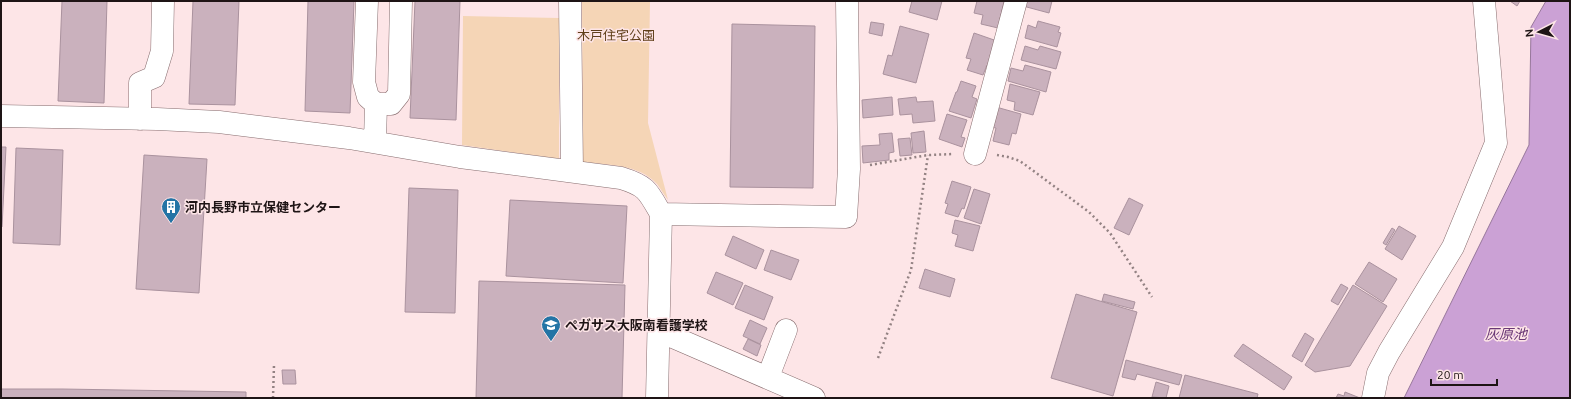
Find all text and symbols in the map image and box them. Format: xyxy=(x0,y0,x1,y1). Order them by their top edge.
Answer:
north arrow xyxy=(1519,12,1559,52)
park label: 木戸住宅公園 xyxy=(577,28,655,42)
text: N xyxy=(1523,28,1535,38)
building icon: 河内長野市立保健センター xyxy=(160,196,182,224)
place label: 河内長野市立保健センター xyxy=(185,200,341,214)
school or university icon: ぺガサス大阪南看護学校 xyxy=(540,314,562,342)
place label: ぺガサス大阪南看護学校 xyxy=(565,318,708,332)
water label: 灰原池 xyxy=(1485,326,1529,342)
scale bar xyxy=(1431,361,1497,387)
text: 20 m xyxy=(1437,368,1464,381)

